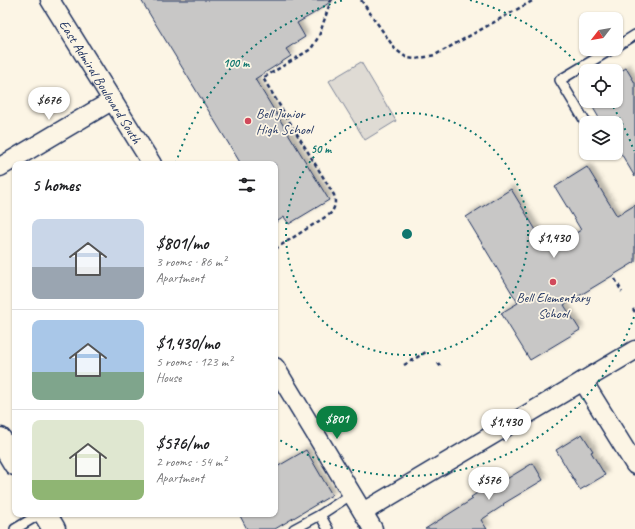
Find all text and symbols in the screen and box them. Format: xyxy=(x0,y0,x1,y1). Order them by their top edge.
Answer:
north arrow xyxy=(579,12,623,56)
map controls xyxy=(579,12,623,160)
street label: East Admiral Boulevard South xyxy=(55,17,145,147)
text: 100 m xyxy=(223,55,250,71)
button: locate xyxy=(579,64,623,108)
pin: $676 xyxy=(25,87,73,121)
text: $676 xyxy=(37,92,61,108)
place label: Bell Junior High School xyxy=(256,105,315,138)
marker: Bell Junior High School xyxy=(243,116,253,126)
button: layers xyxy=(579,116,623,160)
text: 50 m xyxy=(311,141,332,157)
icon: filters xyxy=(236,174,258,196)
text: 5 homes xyxy=(32,175,80,196)
pin: $1,430 xyxy=(521,225,587,259)
centre of rings xyxy=(400,227,414,241)
text: $1,430 xyxy=(538,230,570,246)
text: $801/mo xyxy=(156,233,208,254)
icon: home xyxy=(64,235,112,283)
text: 3 rooms · 86 m² xyxy=(156,254,226,270)
text: Apartment xyxy=(156,270,204,286)
marker: Bell Elementary School xyxy=(548,277,558,287)
place label: Bell Elementary School xyxy=(516,289,591,322)
text: $1,430/mo xyxy=(156,333,219,354)
icon: home xyxy=(64,336,112,384)
text: 5 rooms · 123 m² xyxy=(156,354,232,370)
text: House xyxy=(156,370,181,386)
pin: $801 xyxy=(313,406,361,440)
pin: $1,430 xyxy=(473,409,539,443)
text: $801 xyxy=(325,411,349,427)
text: $1,430 xyxy=(490,414,522,430)
text: $576/mo xyxy=(156,433,208,454)
icon: home xyxy=(64,436,112,484)
text: 2 rooms · 54 m² xyxy=(156,454,226,470)
pin: $576 xyxy=(465,467,513,501)
text: Apartment xyxy=(156,470,204,486)
text: $576 xyxy=(477,472,501,488)

